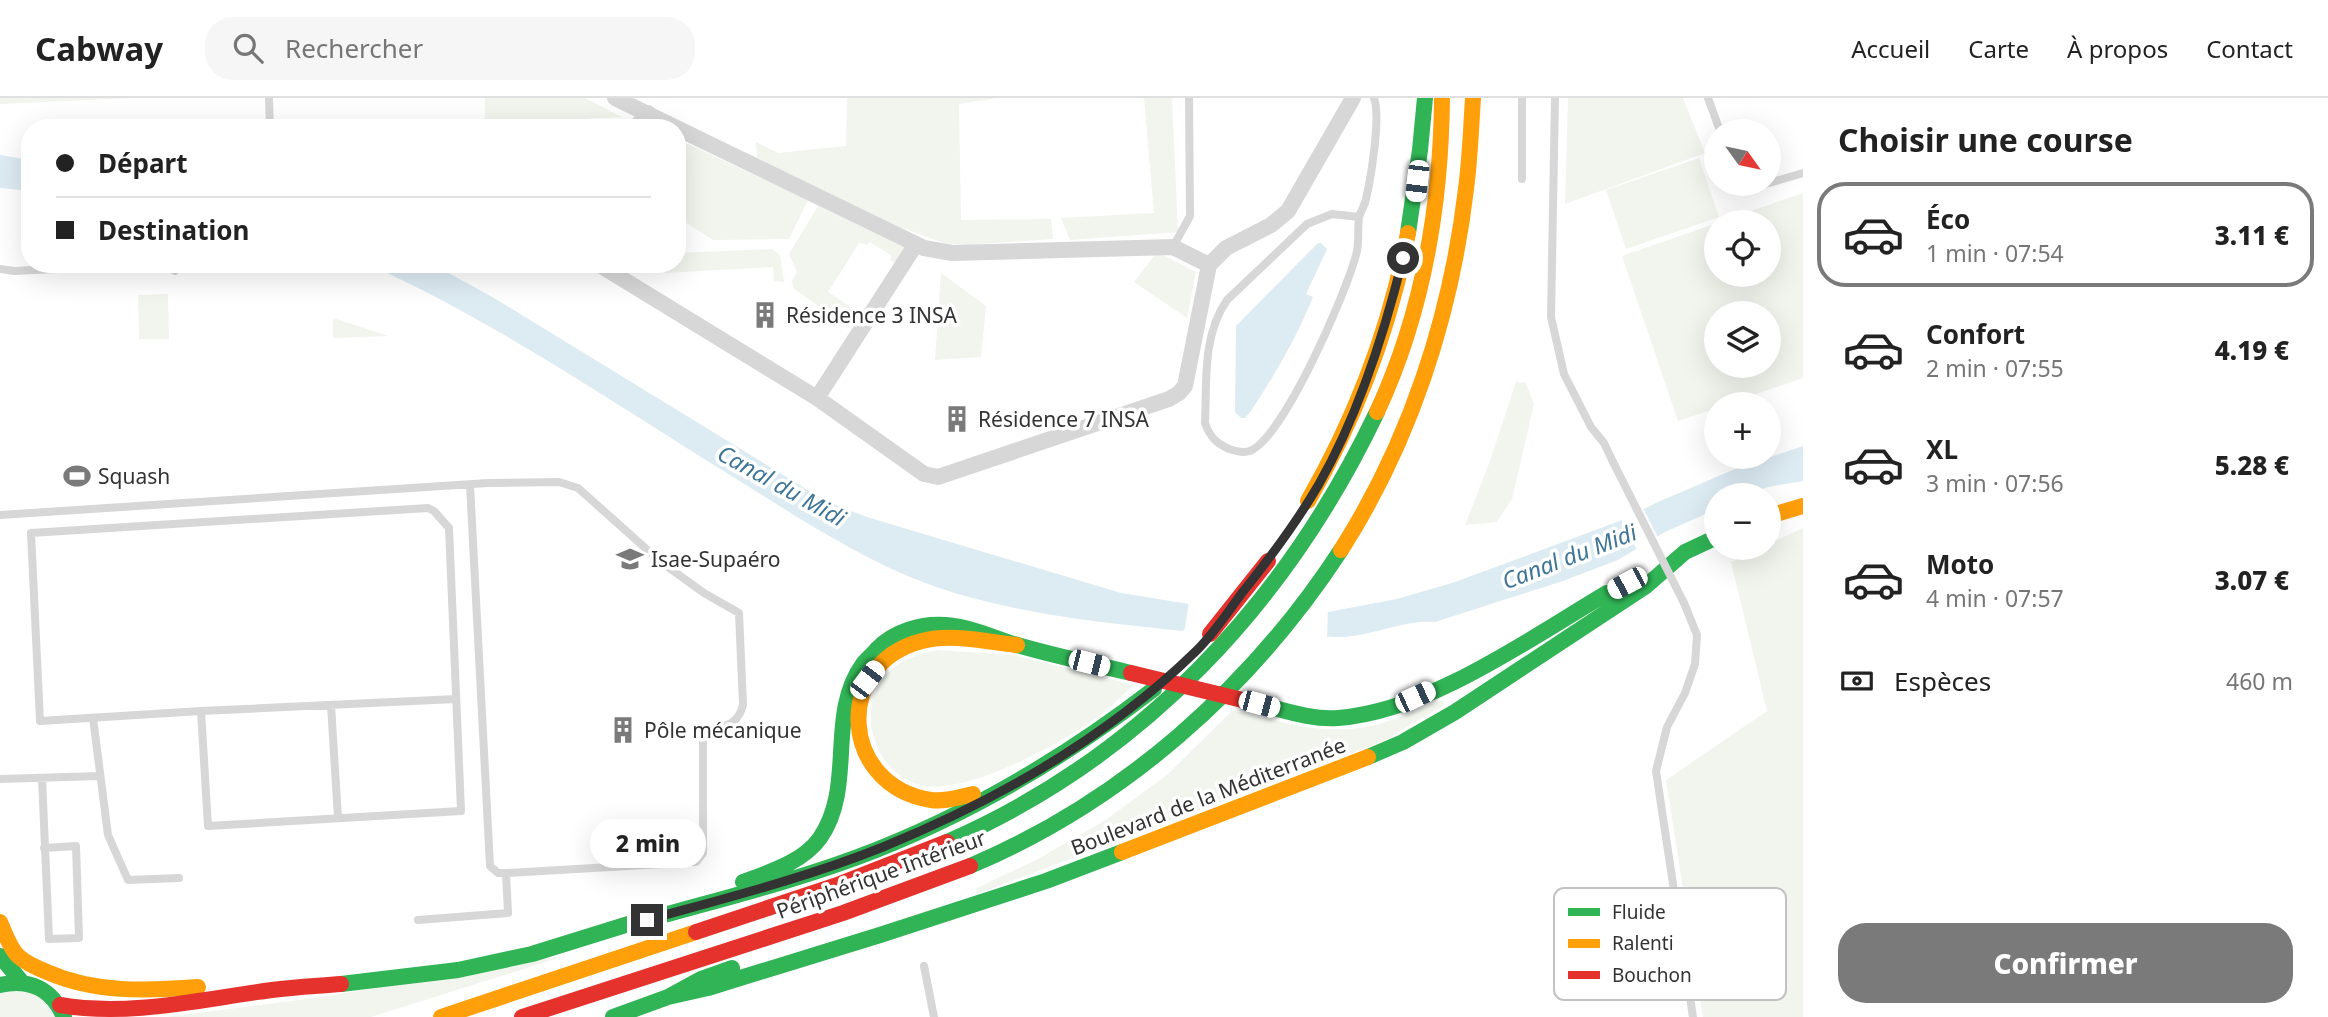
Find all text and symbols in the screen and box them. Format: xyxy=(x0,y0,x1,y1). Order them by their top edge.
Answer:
search box xyxy=(205,17,695,80)
text: Cabway xyxy=(35,26,163,71)
icon: search xyxy=(229,29,267,67)
text: Rechercher xyxy=(285,30,423,66)
text: Accueil xyxy=(1851,32,1930,65)
text: Carte xyxy=(1968,32,2029,65)
text: À propos xyxy=(2067,32,2168,65)
text: Contact xyxy=(2206,32,2293,65)
text: Choisir une course xyxy=(1838,118,2133,161)
north arrow xyxy=(1704,119,1782,196)
map controls xyxy=(1704,119,1781,560)
text: Départ xyxy=(98,145,187,181)
car xyxy=(1405,159,1430,203)
text: Éco xyxy=(1926,201,1970,237)
icon: car xyxy=(1842,203,1905,266)
button: locate xyxy=(1704,210,1781,287)
text: Destination xyxy=(98,212,249,248)
text: 3.11 € xyxy=(2215,217,2289,253)
text: 1 min · 07:54 xyxy=(1926,237,2064,269)
route start xyxy=(1387,242,1419,274)
building icon: Résidence 3 INSA xyxy=(750,300,780,330)
place label: Résidence 3 INSA xyxy=(786,301,958,329)
button: layers xyxy=(1704,301,1781,378)
text: Confort xyxy=(1926,316,2025,352)
icon: car xyxy=(1842,318,1905,381)
text: 4.19 € xyxy=(2215,332,2289,368)
text: 2 min · 07:55 xyxy=(1926,352,2064,384)
button: + xyxy=(1704,392,1781,469)
building icon: Résidence 7 INSA xyxy=(942,404,972,434)
place label: Résidence 7 INSA xyxy=(978,405,1150,433)
text: XL xyxy=(1926,431,1958,467)
icon: car xyxy=(1842,433,1905,496)
water label: Canal du Midi xyxy=(712,437,853,534)
text: 5.28 € xyxy=(2215,447,2289,483)
sports icon: Squash xyxy=(62,461,92,491)
place label: Squash xyxy=(98,462,170,490)
text: 3 min · 07:56 xyxy=(1926,467,2064,499)
button: − xyxy=(1704,483,1781,560)
water label: Canal du Midi xyxy=(1497,515,1642,596)
school or university icon: Isae-Supaéro xyxy=(615,544,645,574)
place label: Isae-Supaéro xyxy=(651,545,781,573)
text: Moto xyxy=(1926,546,1994,582)
icon: car xyxy=(1842,548,1905,611)
text: 3.07 € xyxy=(2215,562,2289,598)
car xyxy=(1604,564,1651,602)
text: 4 min · 07:57 xyxy=(1926,582,2064,614)
car xyxy=(1067,648,1112,678)
car xyxy=(846,657,889,703)
icon: cash xyxy=(1838,662,1876,700)
text: Espèces xyxy=(1894,663,1991,699)
text: 460 m xyxy=(2226,665,2293,697)
car xyxy=(1392,679,1439,715)
car xyxy=(1236,688,1283,720)
building icon: Pôle mécanique xyxy=(608,715,638,745)
place label: Pôle mécanique xyxy=(644,716,802,744)
street label: Boulevard de la Méditerranée xyxy=(1067,731,1349,861)
callout: 2 min xyxy=(589,818,705,868)
street label: Périphérique Intérieur xyxy=(772,823,990,925)
text: 2 min xyxy=(616,827,680,859)
legend xyxy=(1554,888,1786,1000)
text: Fluide xyxy=(1612,899,1666,925)
route end xyxy=(631,904,663,936)
button: Confirmer xyxy=(1838,923,2293,1003)
text: Ralenti xyxy=(1612,930,1674,956)
text: Bouchon xyxy=(1612,962,1692,988)

